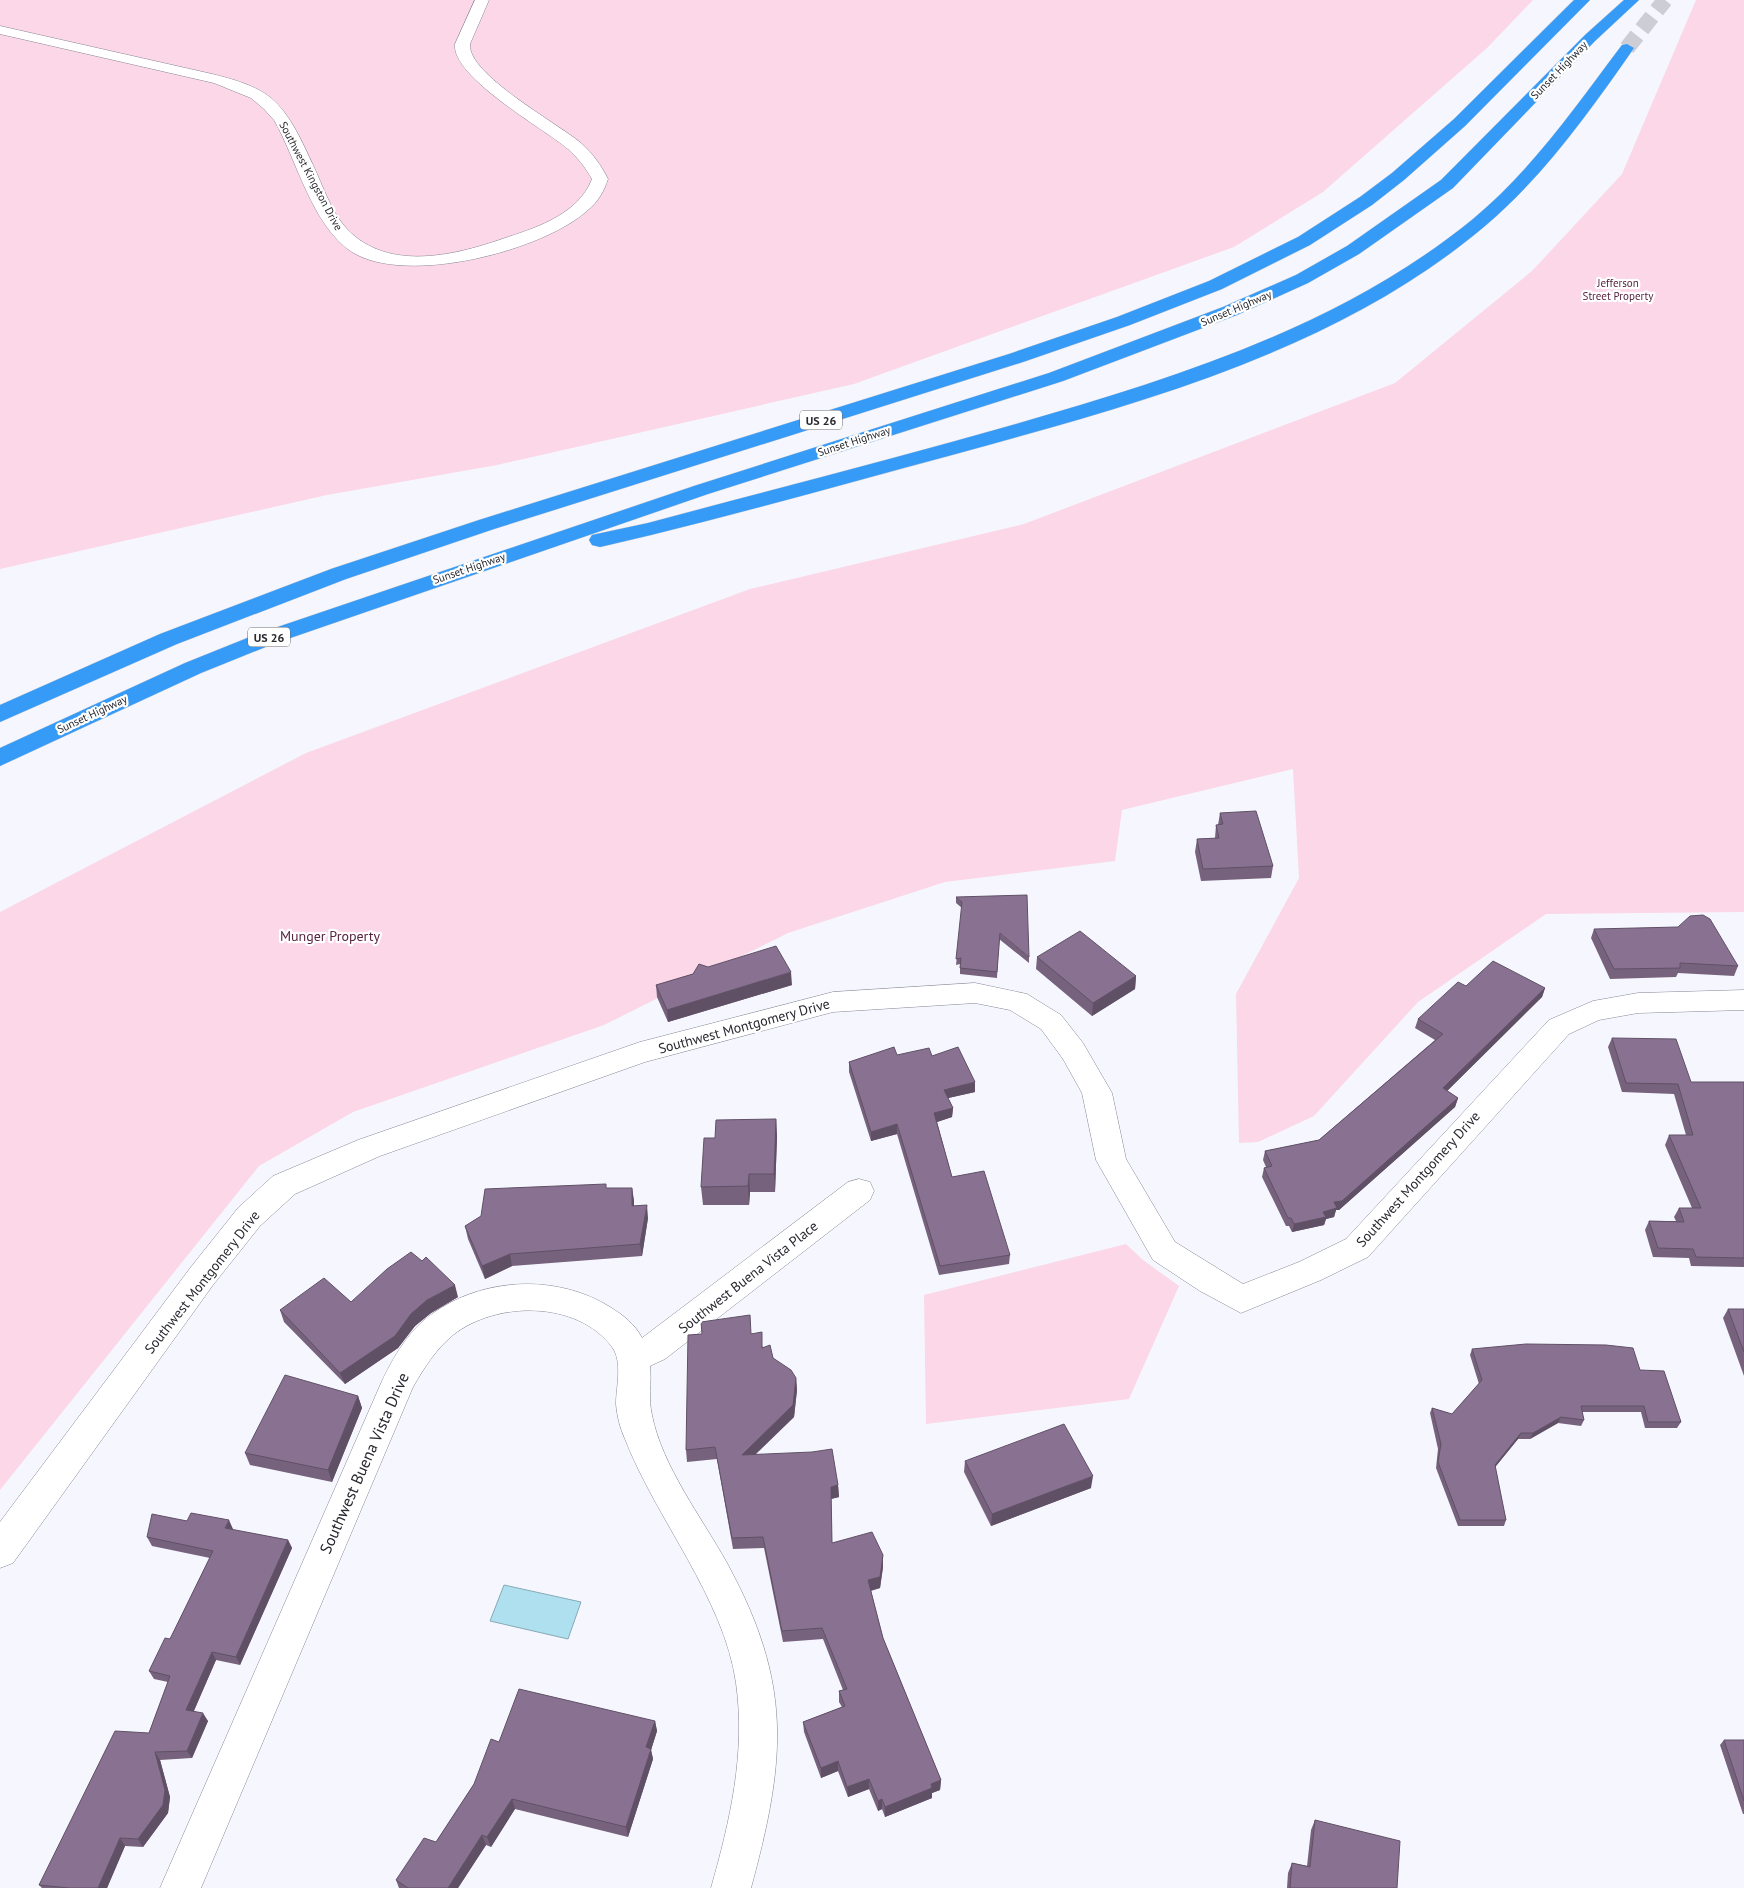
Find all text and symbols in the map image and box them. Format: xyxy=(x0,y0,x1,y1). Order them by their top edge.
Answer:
street label: Sunset Highway xyxy=(1528,37,1591,102)
street label: Southwest Kingston Drive xyxy=(276,119,346,233)
park label: Jefferson Street Property xyxy=(1583,276,1654,303)
street label: Sunset Highway xyxy=(1198,286,1274,329)
road number: US 26 xyxy=(800,410,842,430)
street label: Sunset Highway xyxy=(816,422,893,459)
street label: Sunset Highway xyxy=(431,549,508,587)
road number: US 26 xyxy=(248,628,290,646)
street label: Sunset Highway xyxy=(55,691,130,736)
park label: Munger Property xyxy=(280,927,381,945)
street label: Southwest Montgomery Drive xyxy=(656,994,832,1058)
street label: Southwest Montgomery Drive xyxy=(1352,1107,1484,1251)
street label: Southwest Montgomery Drive xyxy=(140,1207,264,1357)
street label: Southwest Buena Vista Place xyxy=(675,1217,821,1337)
street label: Southwest Buena Vista Drive xyxy=(315,1369,413,1557)

